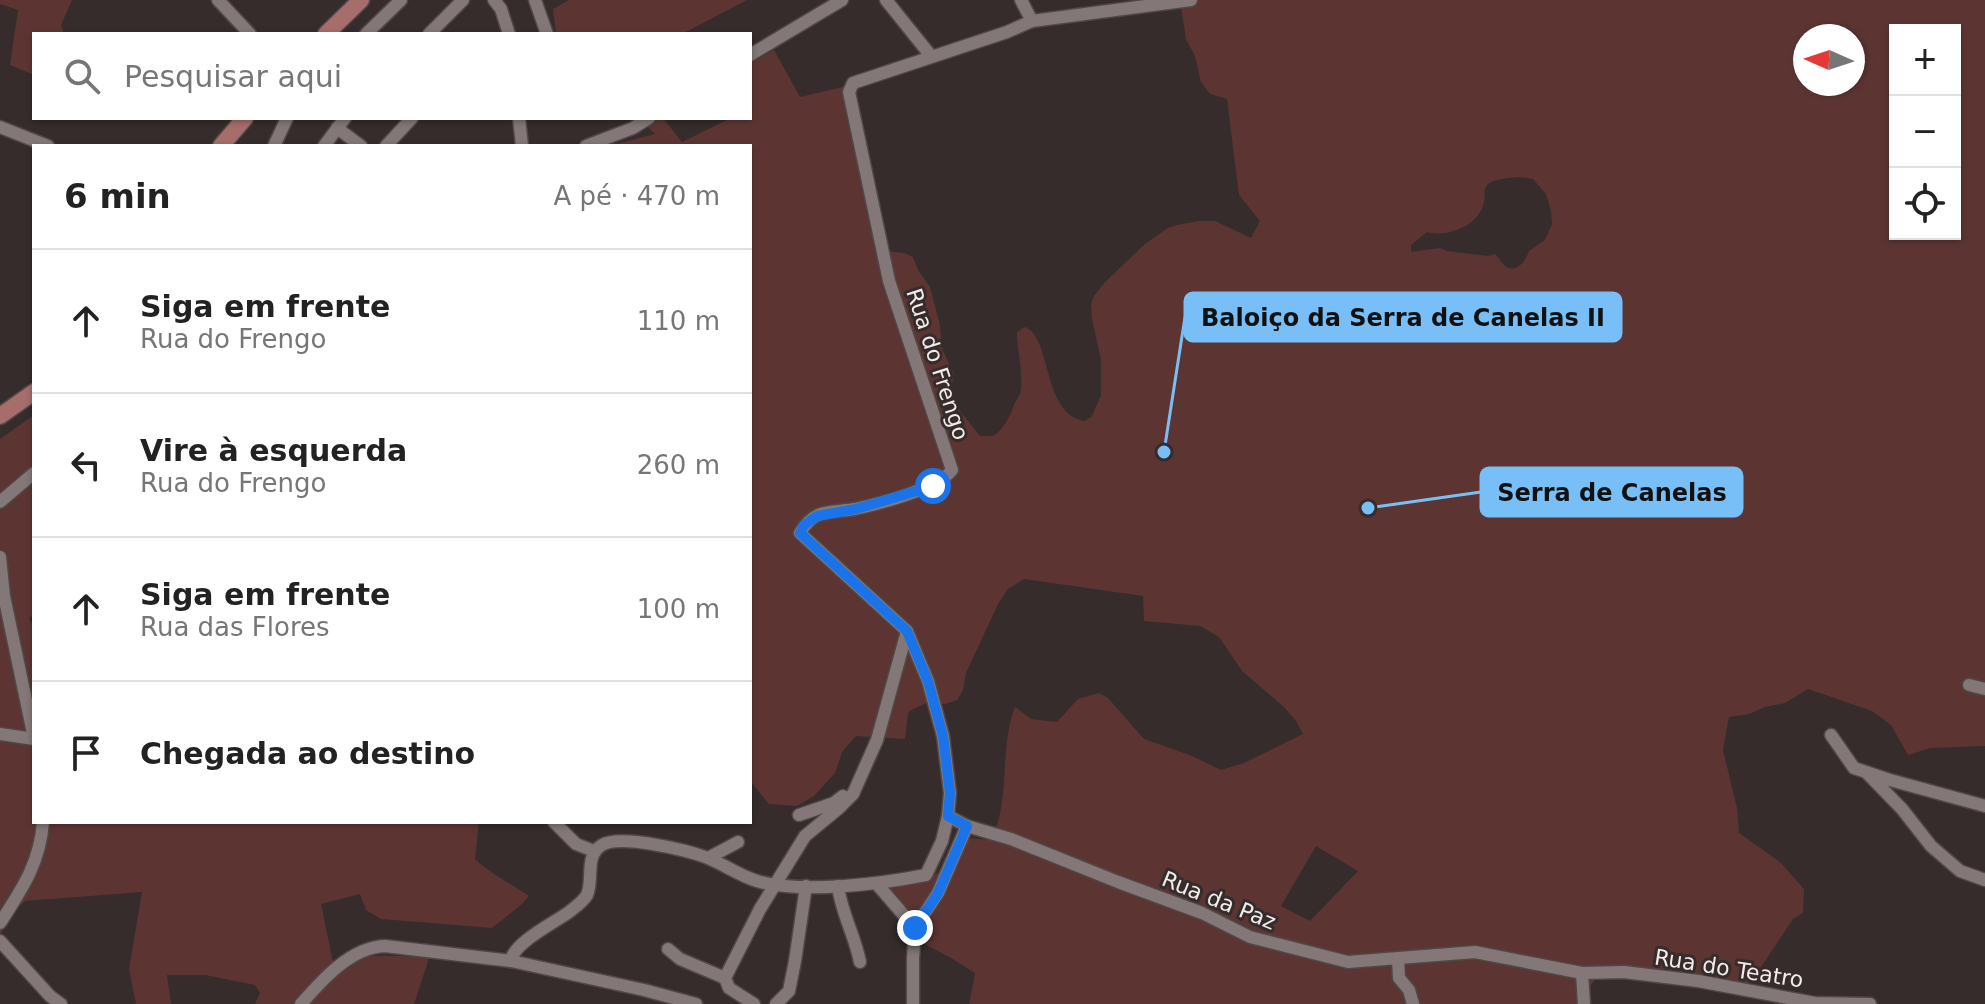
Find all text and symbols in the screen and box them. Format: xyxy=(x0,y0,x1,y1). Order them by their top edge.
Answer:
north arrow xyxy=(1793,24,1865,96)
map controls xyxy=(1889,24,1961,240)
button: + xyxy=(1889,24,1961,96)
search box xyxy=(32,32,752,120)
icon: search xyxy=(60,54,104,98)
text: Pesquisar aqui xyxy=(124,59,342,94)
button: − xyxy=(1889,96,1961,168)
button: locate xyxy=(1889,168,1961,240)
text: 6 min xyxy=(64,176,171,216)
text: A pé · 470 m xyxy=(553,181,720,211)
street label: Rua do Frengo xyxy=(901,285,974,443)
text: Siga em frente xyxy=(140,289,390,324)
callout: Baloiço da Serra de Canelas II xyxy=(1185,293,1621,341)
icon: ahead xyxy=(64,299,108,343)
text: Baloiço da Serra de Canelas II xyxy=(1201,304,1605,332)
text: 110 m xyxy=(637,306,720,336)
text: Rua do Frengo xyxy=(140,324,326,354)
text: Vire à esquerda xyxy=(140,433,407,468)
icon: left xyxy=(64,443,108,487)
text: 260 m xyxy=(637,450,720,480)
text: Rua do Frengo xyxy=(140,468,326,498)
route start xyxy=(915,468,951,504)
callout: Serra de Canelas xyxy=(1481,468,1742,516)
text: Serra de Canelas xyxy=(1497,479,1727,507)
text: Siga em frente xyxy=(140,577,390,612)
icon: ahead xyxy=(64,587,108,631)
text: 100 m xyxy=(637,594,720,624)
text: Rua das Flores xyxy=(140,612,330,642)
icon: arrive xyxy=(64,731,108,775)
text: Chegada ao destino xyxy=(140,736,475,771)
street label: Rua da Paz xyxy=(1158,866,1279,935)
route end xyxy=(897,910,933,946)
street label: Rua do Teatro xyxy=(1653,944,1805,993)

